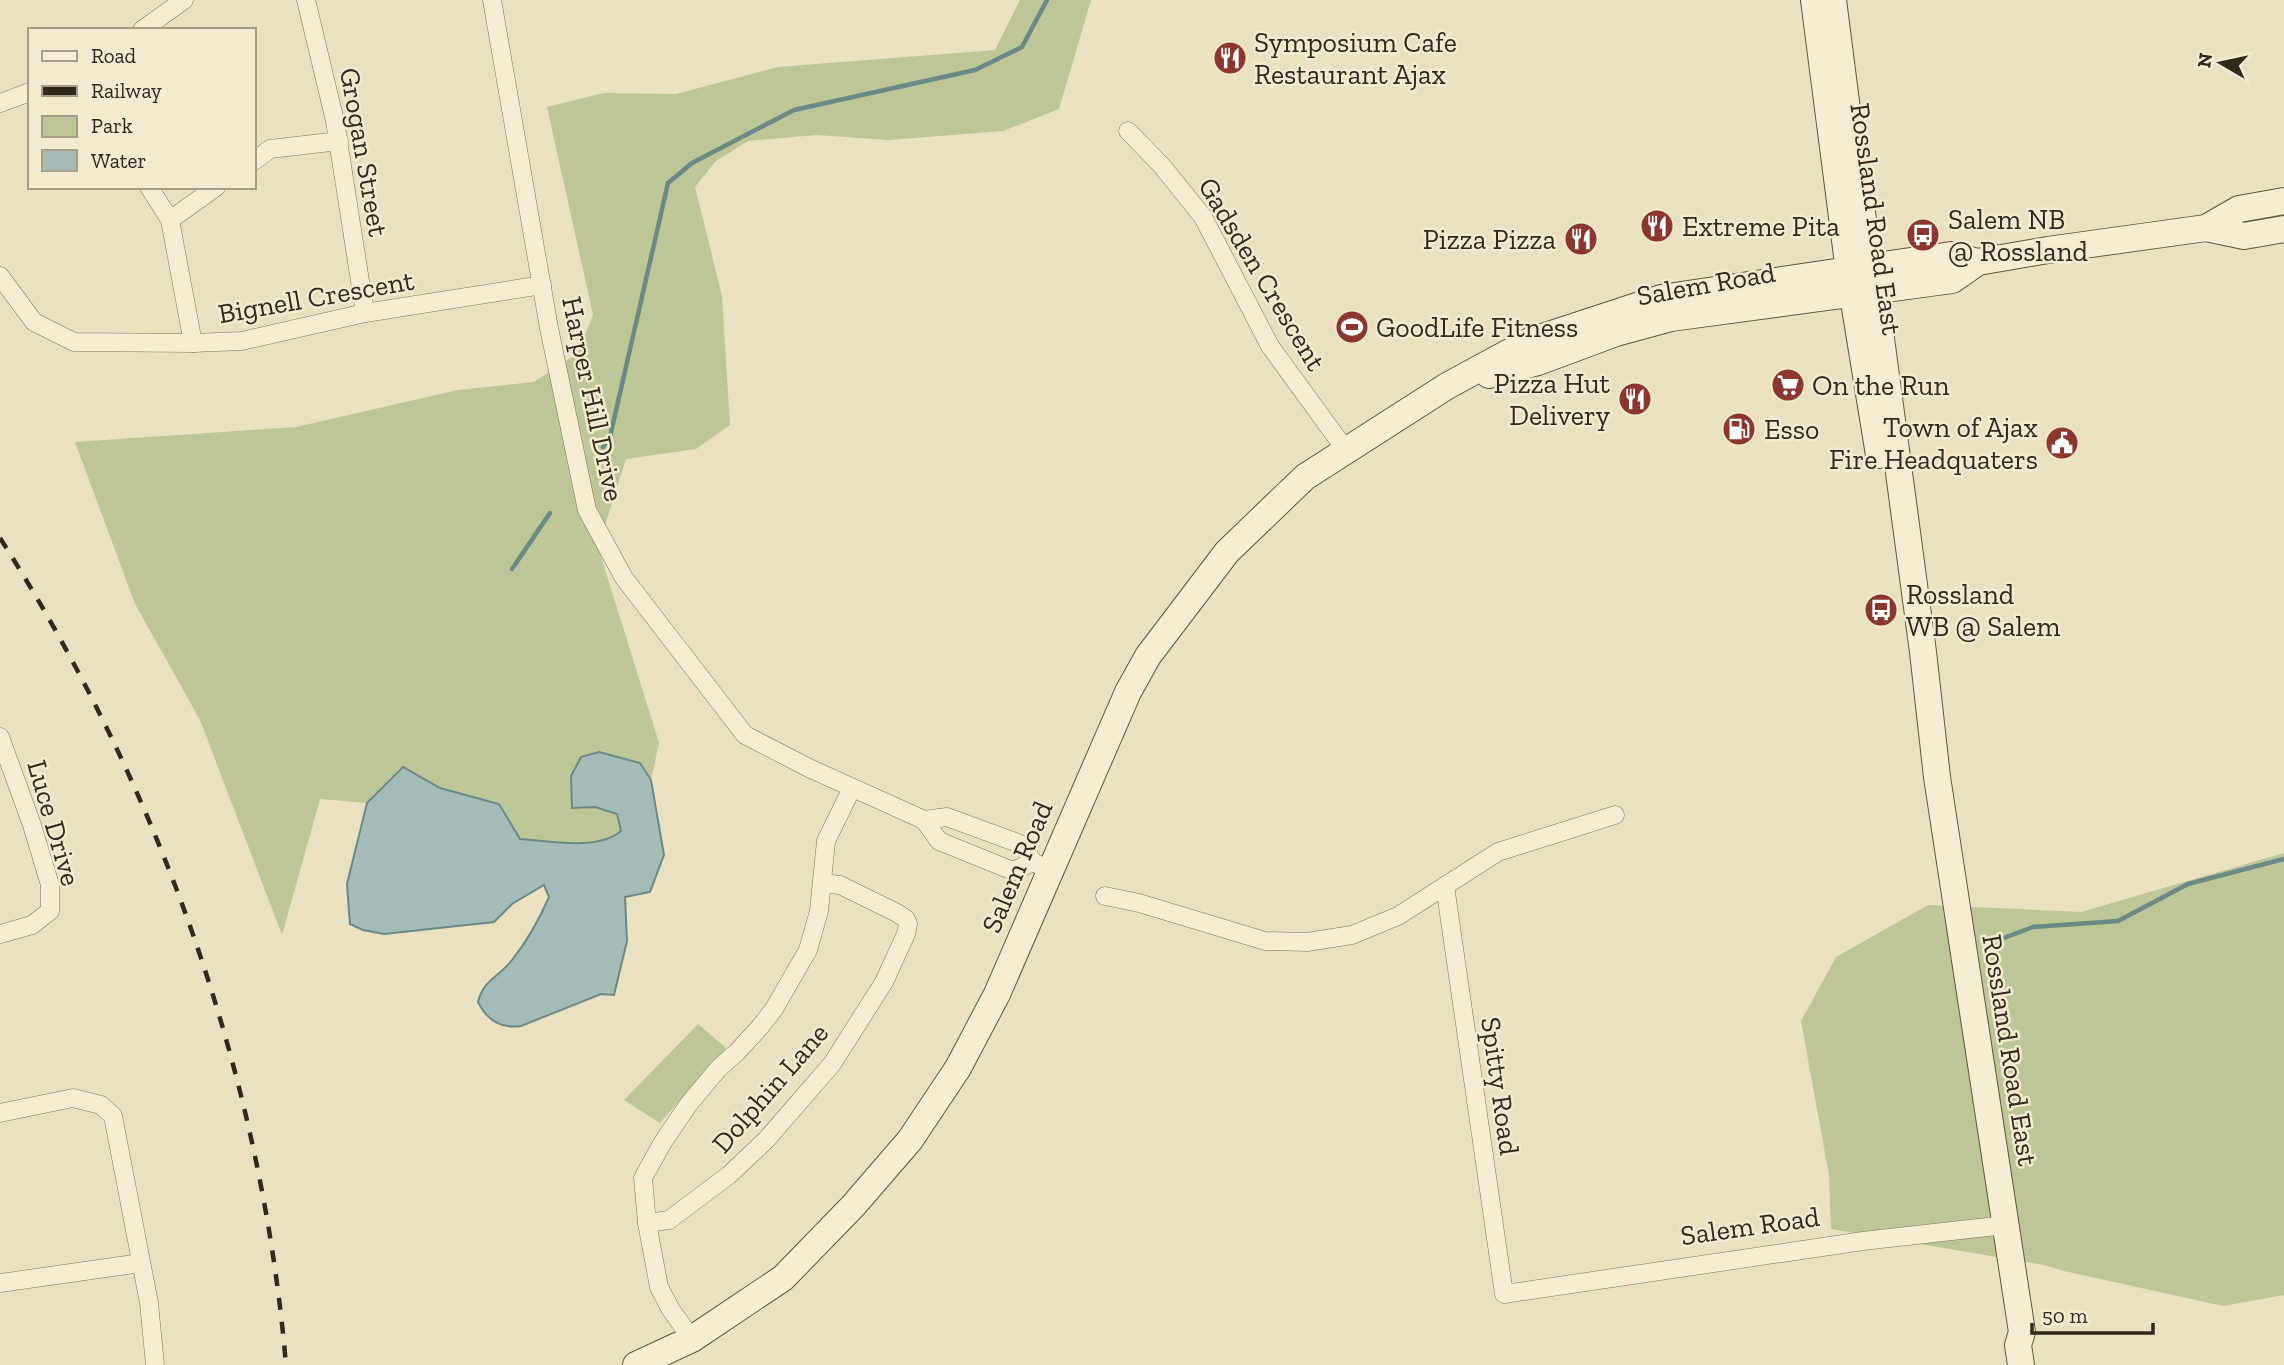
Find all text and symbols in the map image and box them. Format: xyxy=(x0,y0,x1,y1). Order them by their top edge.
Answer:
place label: Symposium Cafe Restaurant Ajax xyxy=(1254,26,1457,91)
legend xyxy=(28,28,256,189)
north arrow xyxy=(2186,28,2256,98)
restaurant icon: Symposium Cafe Restaurant Ajax xyxy=(1211,39,1249,77)
text: Road xyxy=(91,43,137,68)
text: N xyxy=(2192,51,2217,69)
street label: Grogan Street xyxy=(333,65,395,239)
text: Railway xyxy=(91,78,162,103)
street label: Rossland Road East xyxy=(1843,101,1909,338)
text: Park xyxy=(91,113,133,138)
text: Water xyxy=(91,148,146,173)
street label: Gadsden Crescent xyxy=(1191,172,1333,377)
place label: Salem NB @ Rossland xyxy=(1948,203,2088,268)
restaurant icon: Extreme Pita xyxy=(1638,207,1676,245)
place label: Extreme Pita xyxy=(1682,210,1840,243)
bus stop icon: Salem NB @ Rossland xyxy=(1904,216,1942,254)
restaurant icon: Pizza Pizza xyxy=(1562,220,1600,258)
place label: Pizza Pizza xyxy=(1423,223,1556,256)
street label: Salem Road xyxy=(1634,256,1778,312)
street label: Bignell Crescent xyxy=(215,263,417,330)
street label: Harper Hill Drive xyxy=(555,294,631,504)
sports icon: GoodLife Fitness xyxy=(1333,308,1371,346)
place label: GoodLife Fitness xyxy=(1376,311,1578,344)
supermarket icon: On the Run xyxy=(1769,366,1807,404)
place label: Pizza Hut Delivery xyxy=(1494,367,1611,432)
place label: On the Run xyxy=(1812,369,1949,402)
restaurant icon: Pizza Hut Delivery xyxy=(1616,380,1654,418)
fuel station icon: Esso xyxy=(1720,410,1758,448)
place label: Town of Ajax Fire Headquaters xyxy=(1829,411,2038,476)
place label: Esso xyxy=(1764,413,1819,446)
public building icon: Town of Ajax Fire Headquaters xyxy=(2043,424,2081,462)
place label: Rossland WB @ Salem xyxy=(1906,578,2060,643)
bus stop icon: Rossland WB @ Salem xyxy=(1862,591,1900,629)
street label: Luce Drive xyxy=(20,756,88,890)
street label: Salem Road xyxy=(975,796,1059,938)
street label: Rossland Road East xyxy=(1975,932,2045,1169)
street label: Spitty Road xyxy=(1474,1015,1526,1157)
street label: Dolphin Lane xyxy=(705,1016,835,1160)
street label: Salem Road xyxy=(1678,1200,1822,1252)
scale bar xyxy=(2032,1292,2153,1336)
text: 50 m xyxy=(2042,1303,2088,1328)

